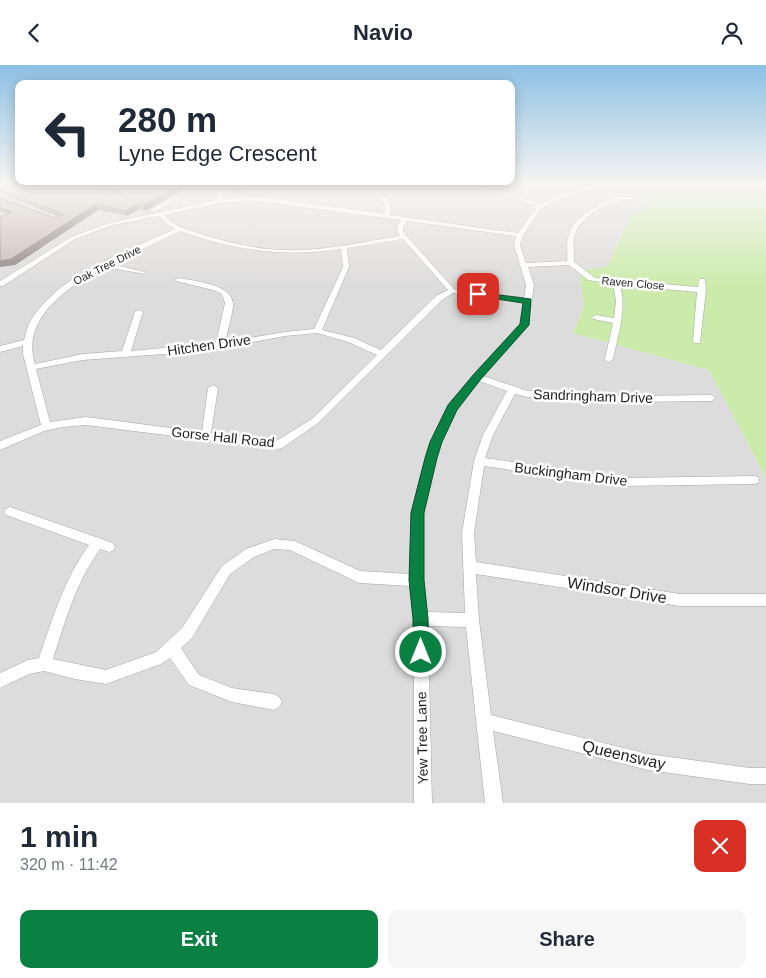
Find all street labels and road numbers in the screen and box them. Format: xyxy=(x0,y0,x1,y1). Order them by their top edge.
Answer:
street label: Oak Tree Drive xyxy=(71,243,143,287)
street label: Raven Close xyxy=(601,274,665,292)
street label: Hitchen Drive xyxy=(166,331,252,359)
street label: Sandringham Drive xyxy=(533,386,653,406)
street label: Gorse Hall Road xyxy=(171,424,275,450)
street label: Buckingham Drive xyxy=(514,459,629,489)
street label: Windsor Drive xyxy=(566,574,668,606)
street label: Yew Tree Lane xyxy=(413,691,431,785)
street label: Queensway xyxy=(581,737,667,773)

